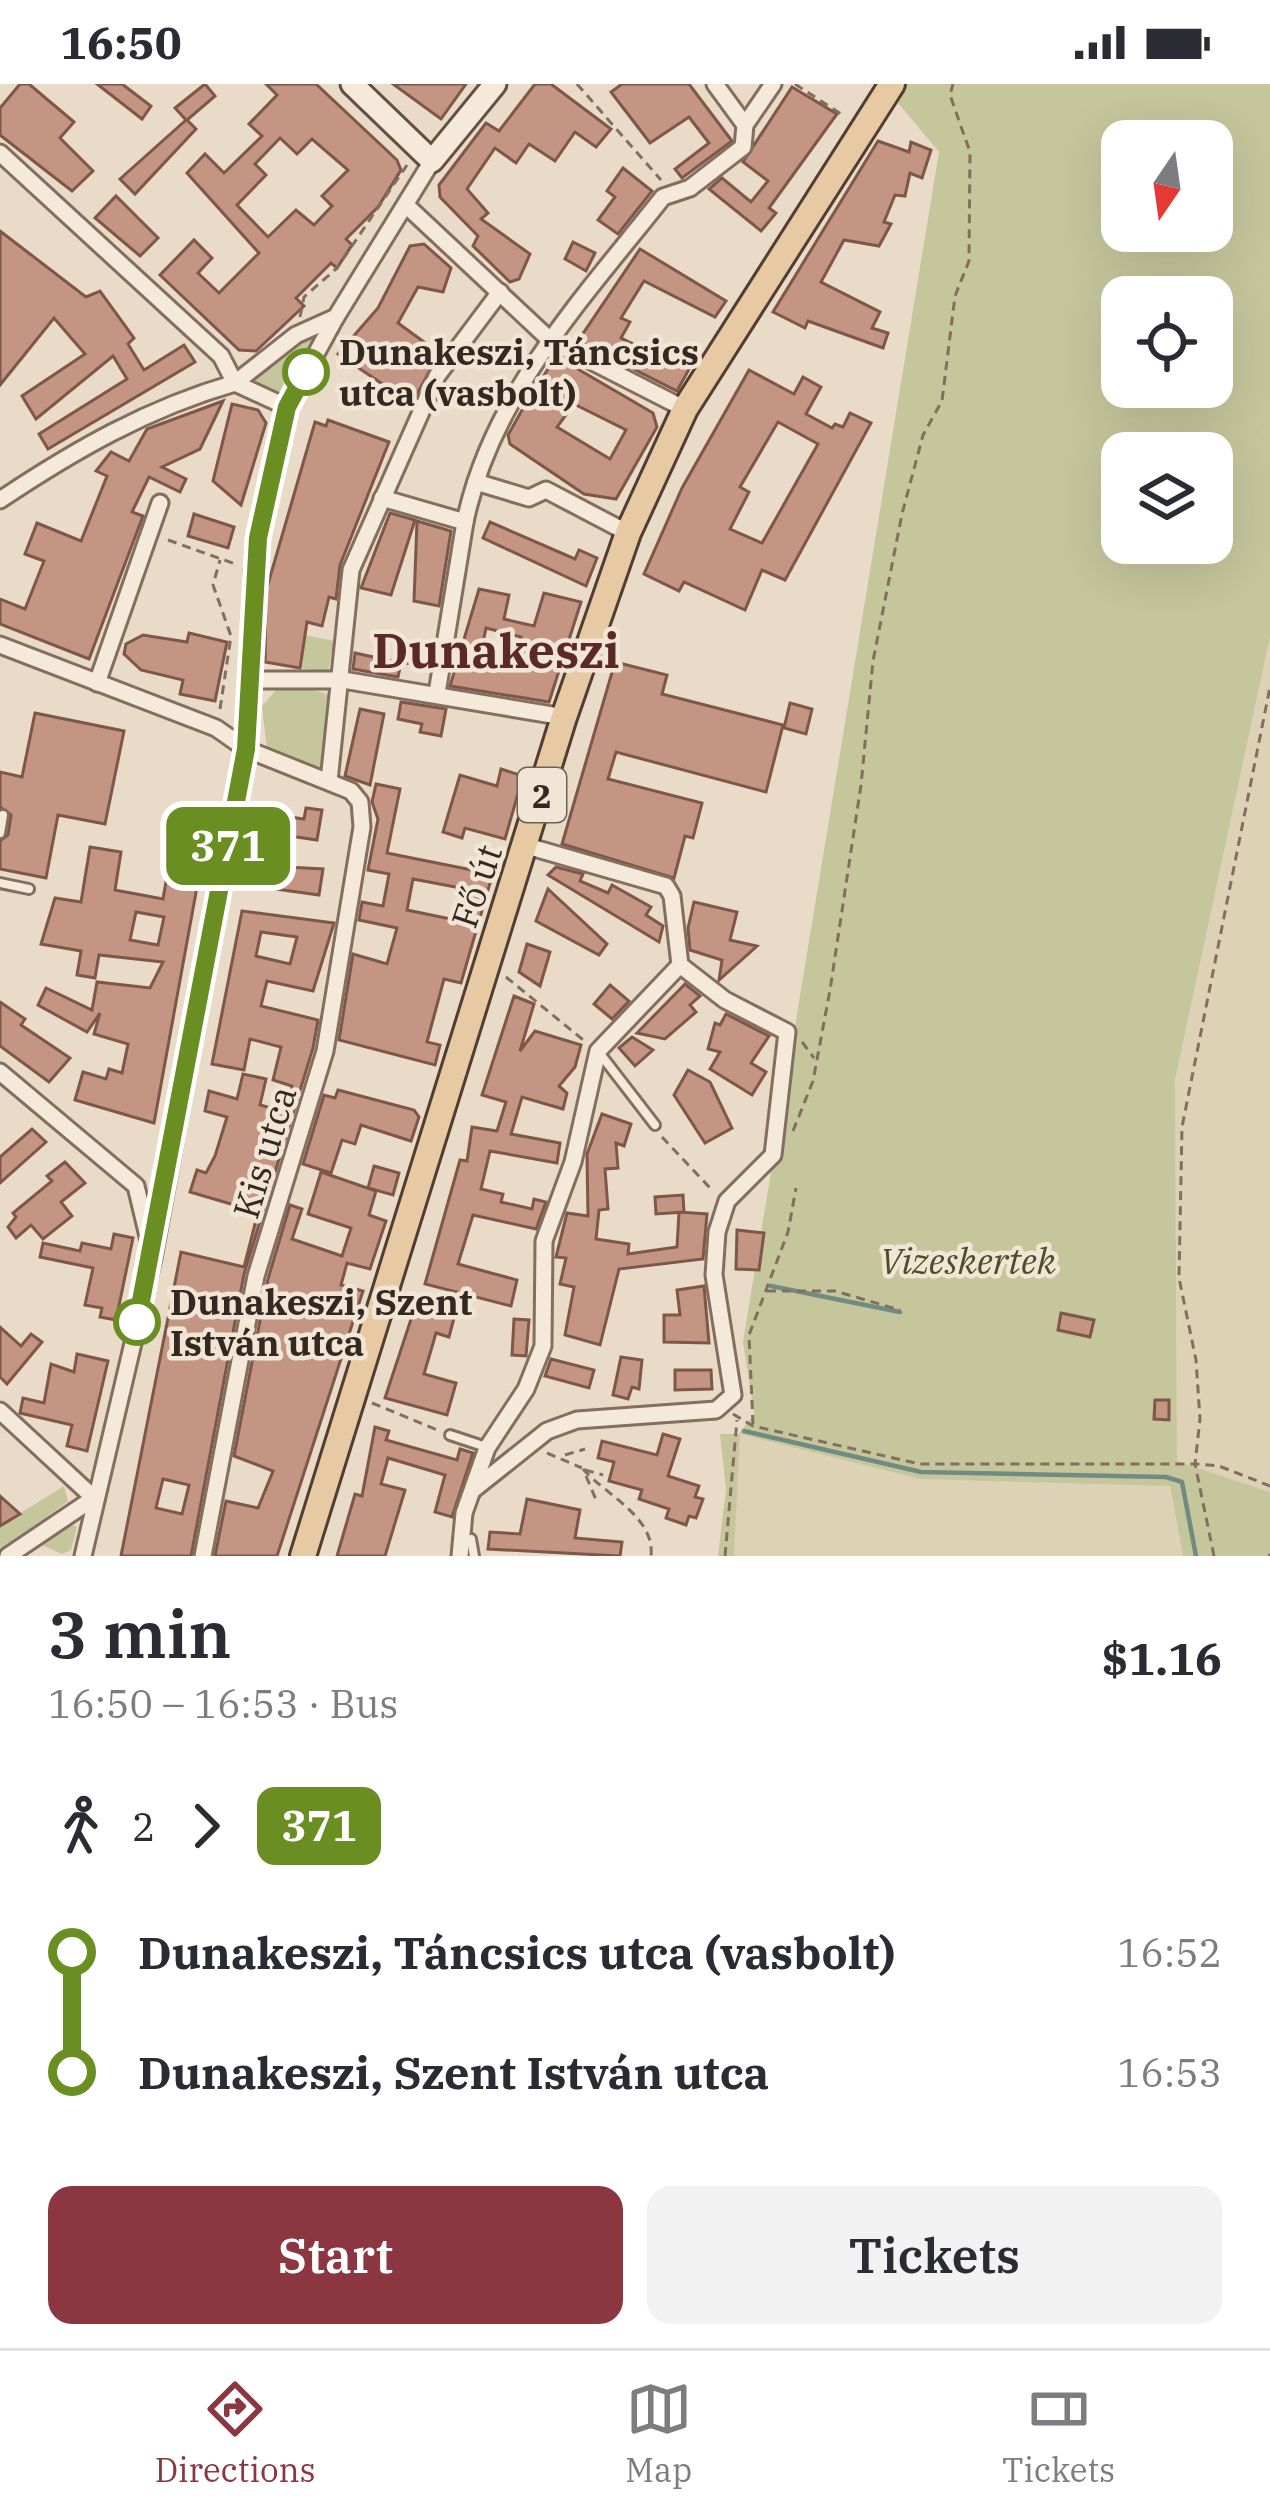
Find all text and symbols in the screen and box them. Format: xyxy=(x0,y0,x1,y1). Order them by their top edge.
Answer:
text: 16:50 xyxy=(60,13,182,71)
north arrow xyxy=(1101,120,1233,252)
map controls xyxy=(1101,120,1233,564)
button: locate xyxy=(1101,276,1233,408)
place label: Dunakeszi, Táncsics utca (vasbolt) xyxy=(339,328,699,416)
marker: Dunakeszi, Táncsics utca (vasbolt) xyxy=(284,350,328,394)
button: layers xyxy=(1101,432,1233,564)
district label: Dunakeszi xyxy=(372,619,620,681)
road number: 2 xyxy=(518,768,566,822)
line badge: 371 xyxy=(159,807,297,885)
text: 371 xyxy=(190,818,266,873)
street label: Fő út xyxy=(440,838,512,934)
street label: Kis utca xyxy=(222,1080,306,1224)
park label: Vizeskertek xyxy=(880,1237,1057,1284)
place label: Dunakeszi, Szent István utca xyxy=(170,1278,472,1366)
marker: Dunakeszi, Szent István utca xyxy=(115,1300,159,1344)
text: 3 min xyxy=(48,1590,231,1676)
text: $1.16 xyxy=(1102,1629,1222,1687)
text: 16:50 – 16:53 · Bus xyxy=(48,1678,398,1729)
icon: walk xyxy=(48,1793,114,1859)
icon: forward xyxy=(173,1793,239,1859)
text: 371 xyxy=(281,1798,357,1853)
text: 2 xyxy=(132,1801,155,1852)
text: Dunakeszi, Táncsics utca (vasbolt) xyxy=(138,1923,895,1981)
text: 16:52 xyxy=(1117,1927,1222,1978)
text: Dunakeszi, Szent István utca xyxy=(138,2043,769,2101)
text: 16:53 xyxy=(1117,2047,1222,2098)
button: Start xyxy=(48,2186,623,2324)
button: Tickets xyxy=(647,2186,1222,2324)
tab: Directions xyxy=(155,2376,316,2491)
tab: Map xyxy=(625,2376,692,2491)
tab: Tickets xyxy=(1002,2376,1115,2491)

